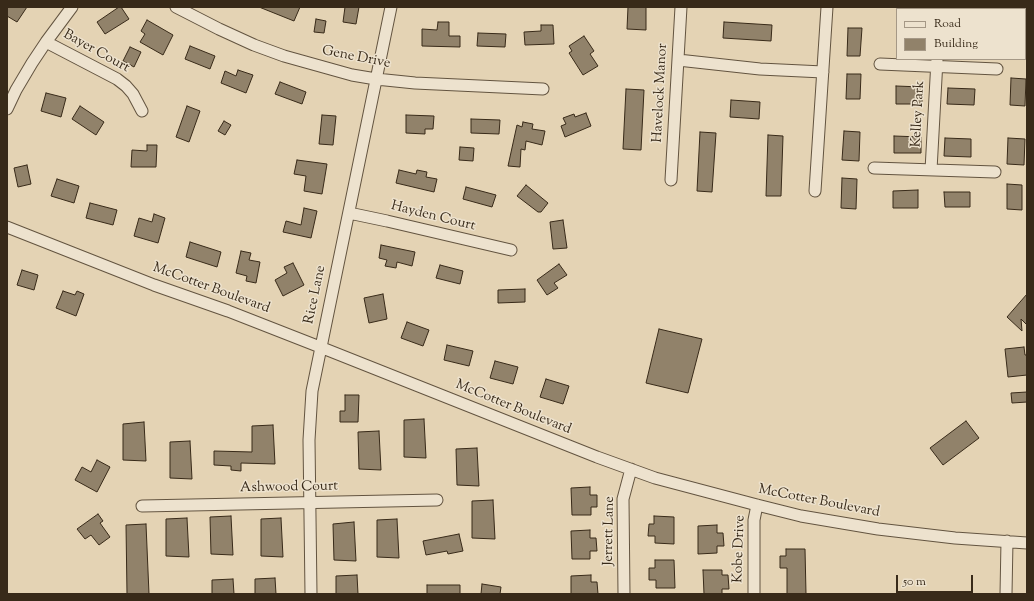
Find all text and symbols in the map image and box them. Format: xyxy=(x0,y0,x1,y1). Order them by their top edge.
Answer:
legend xyxy=(896,8,1026,60)
text: Road xyxy=(934,15,961,33)
street label: Bayer Court xyxy=(60,27,132,77)
text: Building xyxy=(934,35,978,53)
street label: Gene Drive xyxy=(320,43,392,73)
street label: Havelock Manor xyxy=(650,43,672,143)
street label: Kelley Park xyxy=(909,80,929,148)
street label: Hayden Court xyxy=(389,198,477,236)
street label: McCotter Boulevard xyxy=(150,260,272,318)
street label: Rice Lane xyxy=(302,264,330,326)
street label: McCotter Boulevard xyxy=(453,377,573,439)
street label: Ashwood Court xyxy=(240,479,338,497)
street label: McCotter Boulevard xyxy=(757,482,881,522)
street label: Jerrett Lane xyxy=(601,496,619,566)
street label: Kobe Drive xyxy=(730,515,750,583)
scale bar xyxy=(898,567,975,593)
text: 50 m xyxy=(903,573,926,591)

